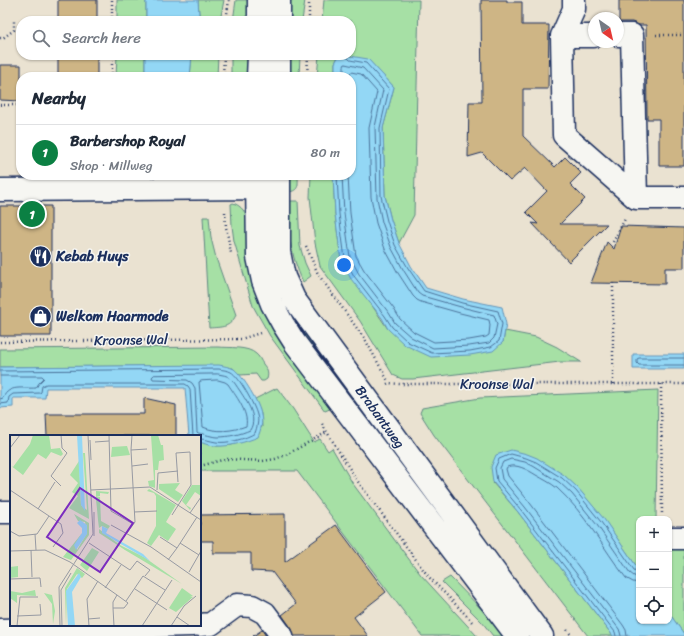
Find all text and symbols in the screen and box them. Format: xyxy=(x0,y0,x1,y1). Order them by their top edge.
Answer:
north arrow xyxy=(588,12,624,48)
search box xyxy=(16,16,356,60)
text: Search here xyxy=(62,25,141,51)
icon: search xyxy=(30,27,52,49)
text: Nearby xyxy=(32,83,86,113)
text: Barbershop Royal xyxy=(70,128,185,154)
text: 1 xyxy=(42,141,48,164)
text: 80 m xyxy=(311,141,340,164)
text: Shop · Millweg xyxy=(70,154,153,177)
pin: 1 xyxy=(19,199,45,229)
restaurant icon: Kebab Huys xyxy=(27,243,53,269)
place label: Kebab Huys xyxy=(55,244,129,269)
your location xyxy=(334,255,354,275)
shop icon: Welkom Haarmode xyxy=(28,303,54,329)
place label: Welkom Haarmode xyxy=(56,304,169,329)
street label: Kroonse Wal xyxy=(94,327,169,353)
street label: Kroonse Wal xyxy=(460,372,535,397)
street label: Brabantweg xyxy=(348,380,412,454)
inset map xyxy=(10,435,201,626)
map controls xyxy=(636,516,672,624)
button: + xyxy=(636,516,672,552)
button: − xyxy=(636,552,672,588)
button: locate xyxy=(636,588,672,624)

